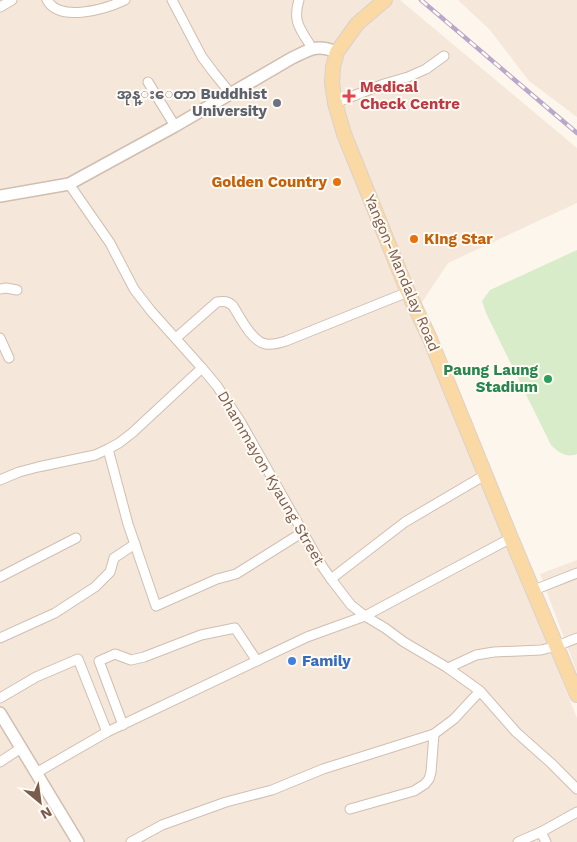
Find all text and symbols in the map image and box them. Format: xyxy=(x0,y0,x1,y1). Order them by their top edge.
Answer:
place label: Medical Check Centre xyxy=(360,78,460,113)
place label: အုန္းေတာ Buddhist University xyxy=(117,85,268,120)
marker: Medical Check Centre xyxy=(342,89,356,103)
marker: အုန္းေတာ Buddhist University xyxy=(271,97,283,109)
place label: Golden Country xyxy=(211,173,328,191)
marker: Golden Country xyxy=(331,176,343,188)
street label: Yangon-Mandalay Road xyxy=(361,192,443,354)
place label: KIng Star xyxy=(424,230,493,248)
marker: KIng Star xyxy=(408,233,420,245)
place label: Paung Laung Stadium xyxy=(443,361,539,396)
marker: Paung Laung Stadium xyxy=(542,373,554,385)
street label: Dhammayon Kyaung Street xyxy=(214,388,329,569)
place label: Family xyxy=(302,652,351,670)
marker: Family xyxy=(286,655,298,667)
north arrow xyxy=(15,777,65,827)
text: N xyxy=(38,804,55,823)

